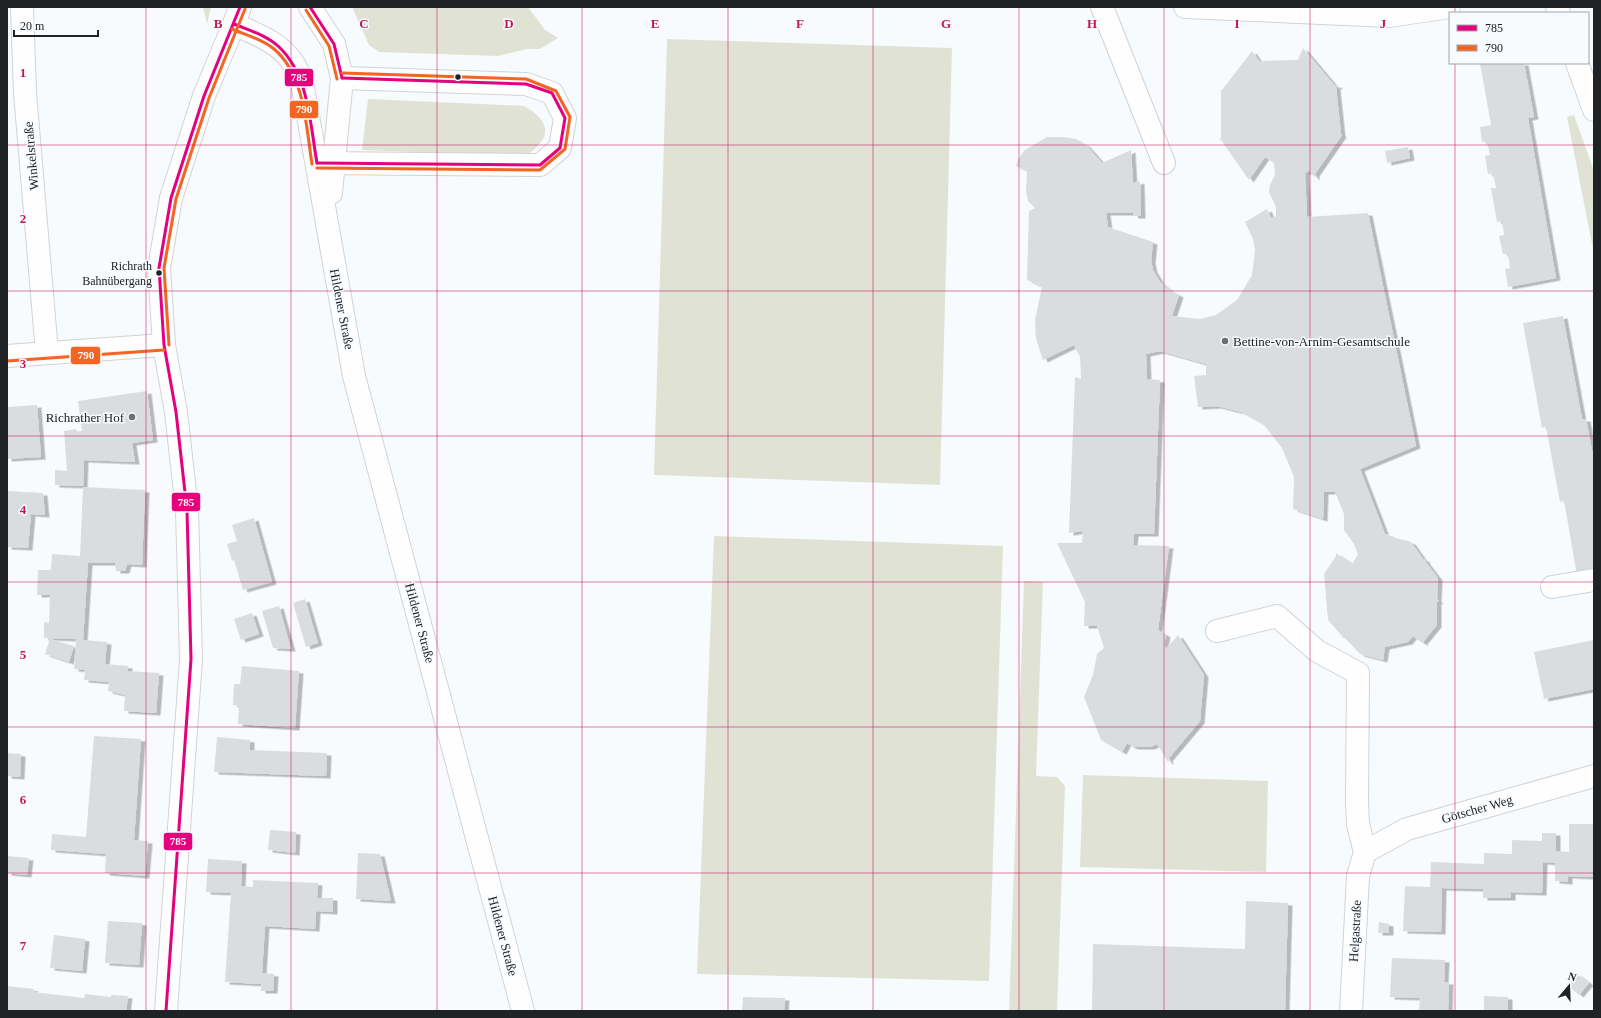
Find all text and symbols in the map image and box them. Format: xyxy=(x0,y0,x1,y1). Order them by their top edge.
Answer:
scale bar xyxy=(14,12,98,38)
legend xyxy=(1449,12,1589,64)
text: B xyxy=(214,16,223,31)
text: C xyxy=(359,16,369,31)
text: D xyxy=(504,16,514,31)
text: E xyxy=(651,16,659,31)
text: F xyxy=(796,16,804,31)
text: G xyxy=(941,16,951,31)
text: H xyxy=(1087,16,1097,31)
text: I xyxy=(1234,16,1240,31)
text: J xyxy=(1380,16,1387,31)
text: 20 m xyxy=(20,19,45,33)
text: 785 xyxy=(1485,21,1503,35)
text: 790 xyxy=(1485,41,1503,55)
text: 1 xyxy=(20,65,26,80)
line badge: 785 xyxy=(284,68,314,87)
text: 785 xyxy=(291,71,308,83)
unlabelled marker xyxy=(453,72,463,82)
line badge: 790 xyxy=(289,100,319,119)
text: 790 xyxy=(296,103,313,115)
street label: Winkelstraße xyxy=(21,121,41,191)
text: 2 xyxy=(20,211,26,226)
place label: Richrath Bahnübergang xyxy=(82,259,152,288)
street label: Hildener Straße xyxy=(327,267,357,351)
marker: Richrath Bahnübergang xyxy=(154,268,164,278)
place label: Bettine-von-Arnim-Gesamtschule xyxy=(1233,334,1410,349)
marker: Bettine-von-Arnim-Gesamtschule xyxy=(1220,336,1230,346)
line badge: 790 xyxy=(70,346,101,365)
text: 790 xyxy=(78,349,95,361)
text: 3 xyxy=(20,356,27,371)
place label: Richrather Hof xyxy=(46,410,125,425)
marker: Richrather Hof xyxy=(127,412,137,422)
line badge: 785 xyxy=(171,492,201,512)
text: 785 xyxy=(178,496,195,508)
text: 4 xyxy=(20,502,27,517)
street label: Hildener Straße xyxy=(402,581,438,665)
text: 5 xyxy=(20,647,27,662)
text: 6 xyxy=(20,792,27,807)
street label: Götscher Weg xyxy=(1440,792,1515,826)
line badge: 785 xyxy=(163,832,193,851)
text: 785 xyxy=(170,835,187,847)
street label: Hildener Straße xyxy=(485,894,521,978)
street label: Helgastraße xyxy=(1346,899,1364,962)
text: 7 xyxy=(20,938,27,953)
north arrow xyxy=(1549,966,1589,1006)
text: N xyxy=(1567,970,1578,984)

